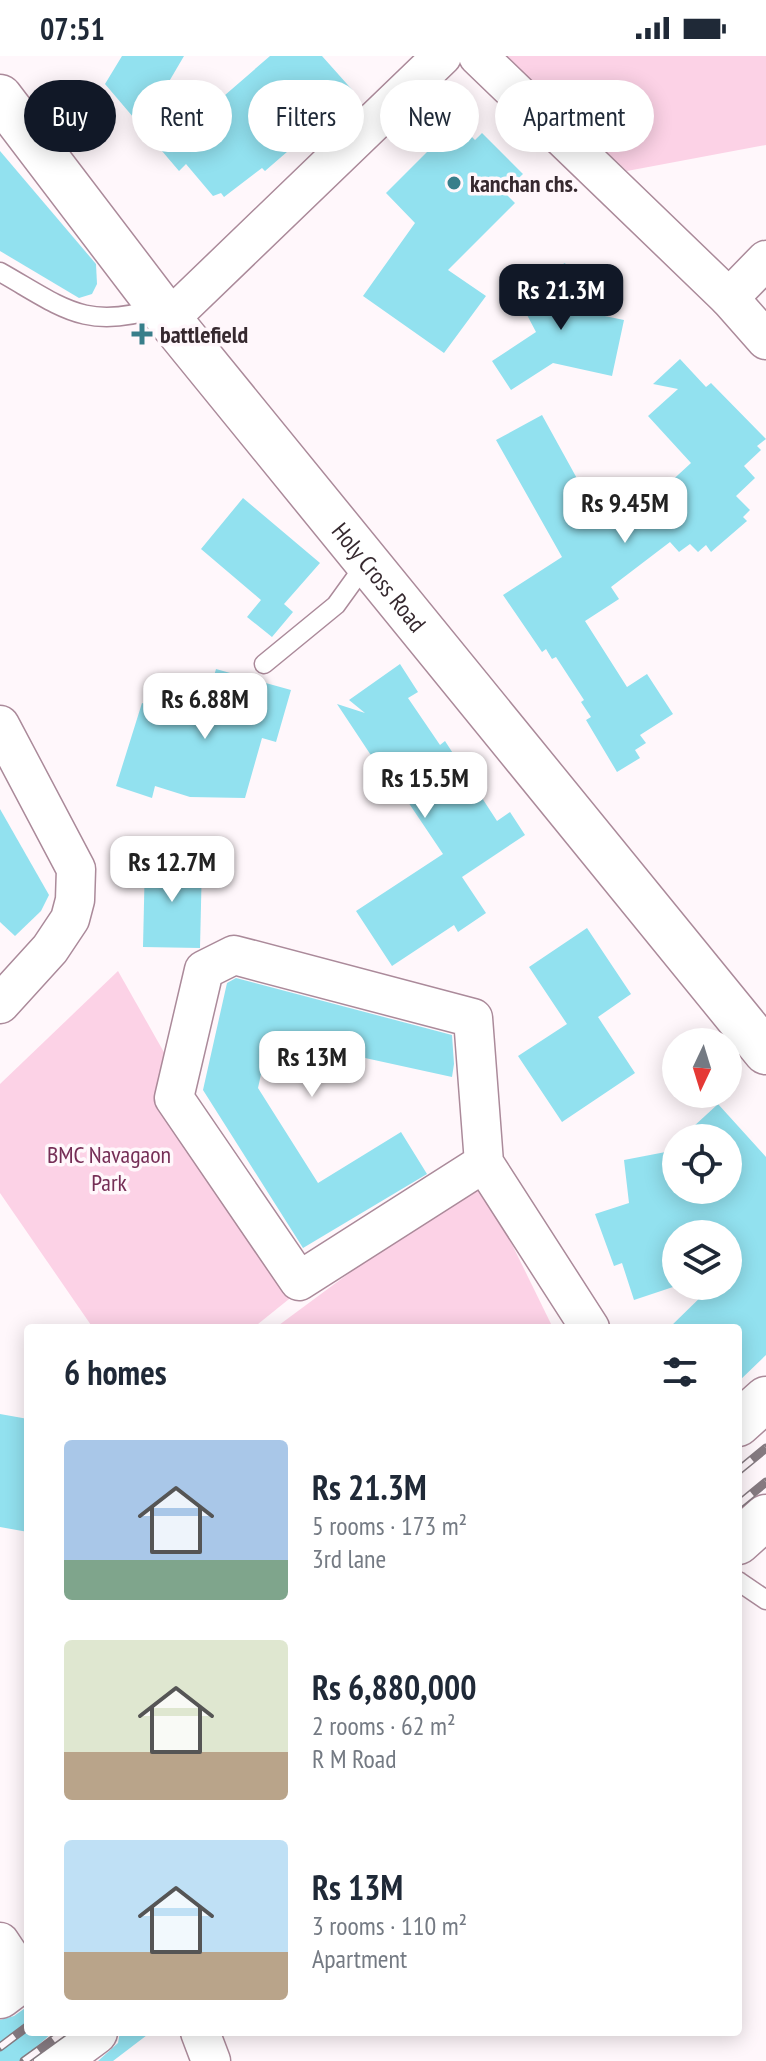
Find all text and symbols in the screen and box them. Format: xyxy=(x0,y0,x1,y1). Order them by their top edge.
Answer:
text: 07:51 xyxy=(40,9,105,48)
chip: Buy xyxy=(24,80,116,152)
chip: Rent xyxy=(132,80,232,152)
chip: Filters xyxy=(248,80,364,152)
chip: New xyxy=(380,80,479,152)
chip: Apartment xyxy=(495,80,654,152)
place label: kanchan chs. xyxy=(470,168,578,199)
marker: kanchan chs. xyxy=(445,174,463,192)
pin: Rs 21.3M xyxy=(478,264,644,332)
text: Rs 21.3M xyxy=(517,273,605,306)
place label: battlefield xyxy=(160,319,248,350)
marker: battlefield xyxy=(131,323,153,345)
pin: Rs 9.45M xyxy=(542,477,708,545)
text: Rs 9.45M xyxy=(581,486,669,519)
street label: Holy Cross Road xyxy=(326,516,433,638)
pin: Rs 6.88M xyxy=(122,673,288,741)
text: Rs 6.88M xyxy=(161,682,249,715)
pin: Rs 15.5M xyxy=(342,752,508,820)
text: Rs 15.5M xyxy=(381,761,469,794)
pin: Rs 12.7M xyxy=(89,836,255,904)
text: Rs 12.7M xyxy=(128,845,216,878)
north arrow xyxy=(662,1028,742,1108)
map controls xyxy=(662,1028,742,1300)
pin: Rs 13M xyxy=(247,1031,377,1099)
text: Rs 13M xyxy=(277,1040,347,1073)
button: locate xyxy=(662,1124,742,1204)
park label: BMC Navagaon Park xyxy=(47,1139,171,1198)
button: layers xyxy=(662,1220,742,1300)
text: 6 homes xyxy=(64,1350,167,1394)
icon: filters xyxy=(658,1350,702,1394)
text: Rs 21.3M xyxy=(312,1465,427,1509)
icon: home xyxy=(128,1472,224,1568)
text: 5 rooms · 173 m² xyxy=(312,1509,467,1542)
text: 3rd lane xyxy=(312,1542,386,1575)
text: Rs 6,880,000 xyxy=(312,1665,476,1709)
icon: home xyxy=(128,1672,224,1768)
text: 2 rooms · 62 m² xyxy=(312,1709,456,1742)
text: R M Road xyxy=(312,1742,396,1775)
text: Rs 13M xyxy=(312,1865,403,1909)
icon: home xyxy=(128,1872,224,1968)
text: 3 rooms · 110 m² xyxy=(312,1909,467,1942)
text: Apartment xyxy=(312,1942,407,1975)

